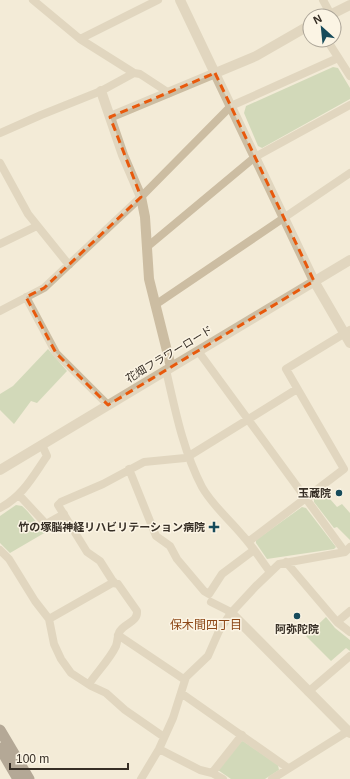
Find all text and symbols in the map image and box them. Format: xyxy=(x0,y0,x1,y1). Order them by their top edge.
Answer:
north arrow xyxy=(302,8,342,48)
text: N xyxy=(311,12,324,26)
street label: 花畑フラワーロード xyxy=(123,323,215,385)
place label: 玉蔵院 xyxy=(298,487,331,499)
marker: 玉蔵院 xyxy=(334,488,344,498)
place label: 竹の塚脳神経リハビリテーション病院 xyxy=(18,521,205,533)
marker: 竹の塚脳神経リハビリテーション病院 xyxy=(208,521,220,533)
marker: 阿弥陀院 xyxy=(292,611,302,621)
district label: 保木間四丁目 xyxy=(170,618,242,632)
place label: 阿弥陀院 xyxy=(275,623,319,635)
scale bar xyxy=(10,745,128,771)
text: 100 m xyxy=(16,752,49,766)

